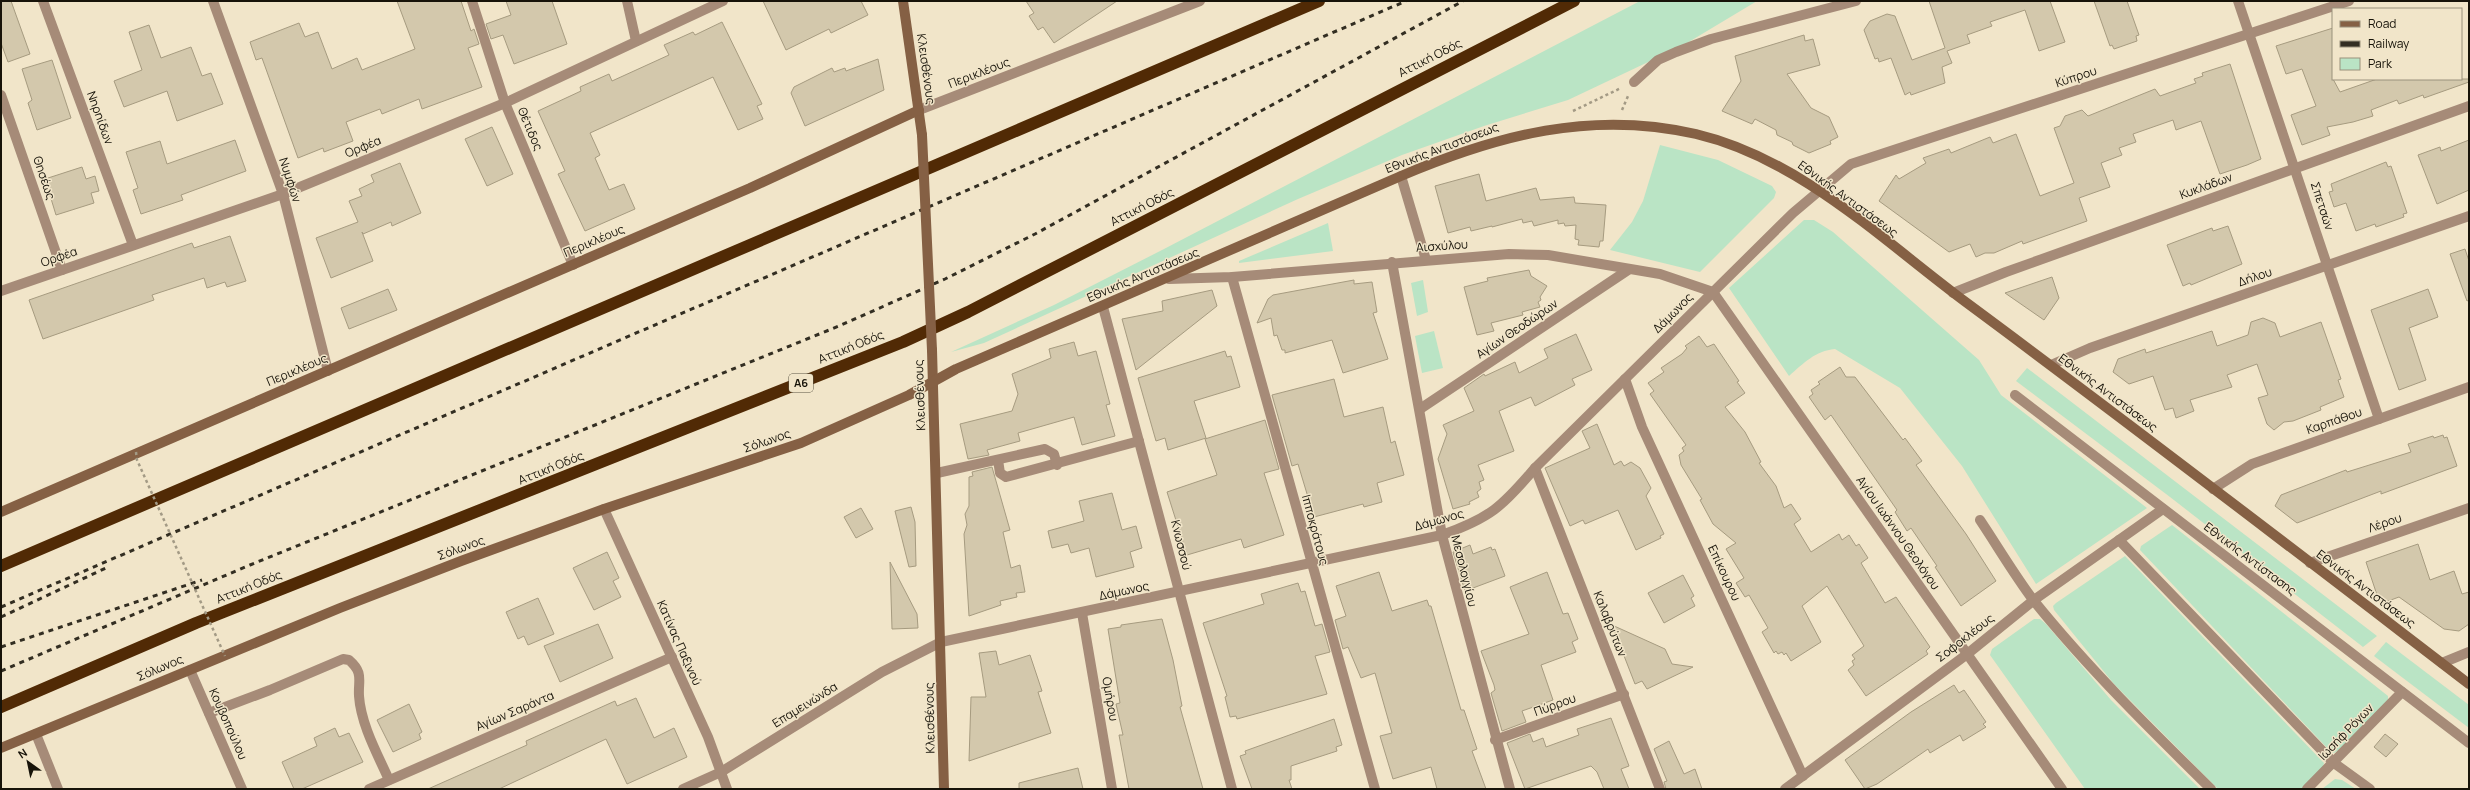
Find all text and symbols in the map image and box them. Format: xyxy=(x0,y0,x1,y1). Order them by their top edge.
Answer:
legend xyxy=(2332,8,2462,80)
text: Road xyxy=(2368,15,2396,32)
street label: Κλεισθένους xyxy=(913,33,940,106)
street label: Αττική Οδός xyxy=(1395,34,1465,81)
text: Railway xyxy=(2368,35,2410,52)
street label: Περικλέους xyxy=(946,53,1012,92)
text: Park xyxy=(2368,55,2393,72)
street label: Κύπρου xyxy=(2053,62,2099,91)
street label: Νηρηίδων xyxy=(83,89,118,147)
street label: Θέτιδος xyxy=(514,104,547,153)
street label: Εθνικής Αντιστάσεως xyxy=(1383,118,1501,177)
street label: Ορφέα xyxy=(342,132,384,161)
street label: Θησέως xyxy=(29,154,60,202)
street label: Νυμφών xyxy=(275,155,306,205)
street label: Εθνικής Αντιστάσεως xyxy=(1795,156,1902,241)
street label: Κυκλάδων xyxy=(2177,168,2235,203)
street label: Σπετσών xyxy=(2307,179,2338,232)
street label: Αττική Οδός xyxy=(1107,183,1177,230)
street label: Περικλέους xyxy=(561,220,627,261)
street label: Αισχύλου xyxy=(1415,235,1469,256)
street label: Ορφέα xyxy=(38,242,79,271)
street label: Εθνικής Αντιστάσεως xyxy=(1084,243,1202,306)
street label: Δήλου xyxy=(2236,263,2274,290)
street label: Δάμωνος xyxy=(1649,288,1697,337)
street label: Αγίων Θεοδώρων xyxy=(1472,295,1561,362)
street label: Αττική Οδός xyxy=(815,326,886,367)
street label: Περικλέους xyxy=(264,349,330,390)
street label: Εθνικής Αντιστάσεως xyxy=(2055,350,2162,436)
street label: Κλεισθένους xyxy=(910,359,929,431)
road number: Α6 xyxy=(789,374,813,392)
street label: Καρπάθου xyxy=(2304,403,2364,438)
street label: Σόλωνος xyxy=(741,424,793,457)
street label: Αττική Οδός xyxy=(515,447,586,488)
street label: Αγίου Ιωάννου Θεολόγου xyxy=(1853,472,1944,593)
street label: Ιπποκράτους xyxy=(1298,493,1333,567)
street label: Δάμωνος xyxy=(1412,504,1466,535)
street label: Λέρου xyxy=(2366,509,2404,536)
street label: Κνωσσού xyxy=(1167,518,1196,572)
street label: Εθνικής Αντίστασης xyxy=(2201,518,2300,599)
street label: Σόλωνος xyxy=(435,531,487,564)
street label: Μεσολογγίου xyxy=(1447,533,1482,608)
street label: Επίκουρου xyxy=(1704,542,1745,604)
street label: Εθνικής Αντιστάσεως xyxy=(2313,546,2420,632)
street label: Αττική Οδός xyxy=(213,566,284,607)
street label: Δάμωνος xyxy=(1097,577,1151,604)
street label: Καλαβρύτων xyxy=(1590,588,1631,659)
street label: Κατίνας Παξινού xyxy=(653,598,706,688)
street label: Σοφοκλέους xyxy=(1932,609,1998,666)
street label: Σόλωνος xyxy=(134,650,186,685)
street label: Ομήρου xyxy=(1098,676,1123,722)
street label: Επαμεινώνδα xyxy=(769,678,841,731)
street label: Κλεισθένους xyxy=(920,682,939,754)
street label: Κουβοπούλου xyxy=(205,685,252,762)
street label: Αγίων Σαράντα xyxy=(473,686,557,735)
street label: Πύρρου xyxy=(1531,689,1578,720)
street label: Ιωσήφ Ρόγων xyxy=(2314,700,2377,764)
north arrow xyxy=(8,742,48,782)
text: N xyxy=(15,745,30,762)

